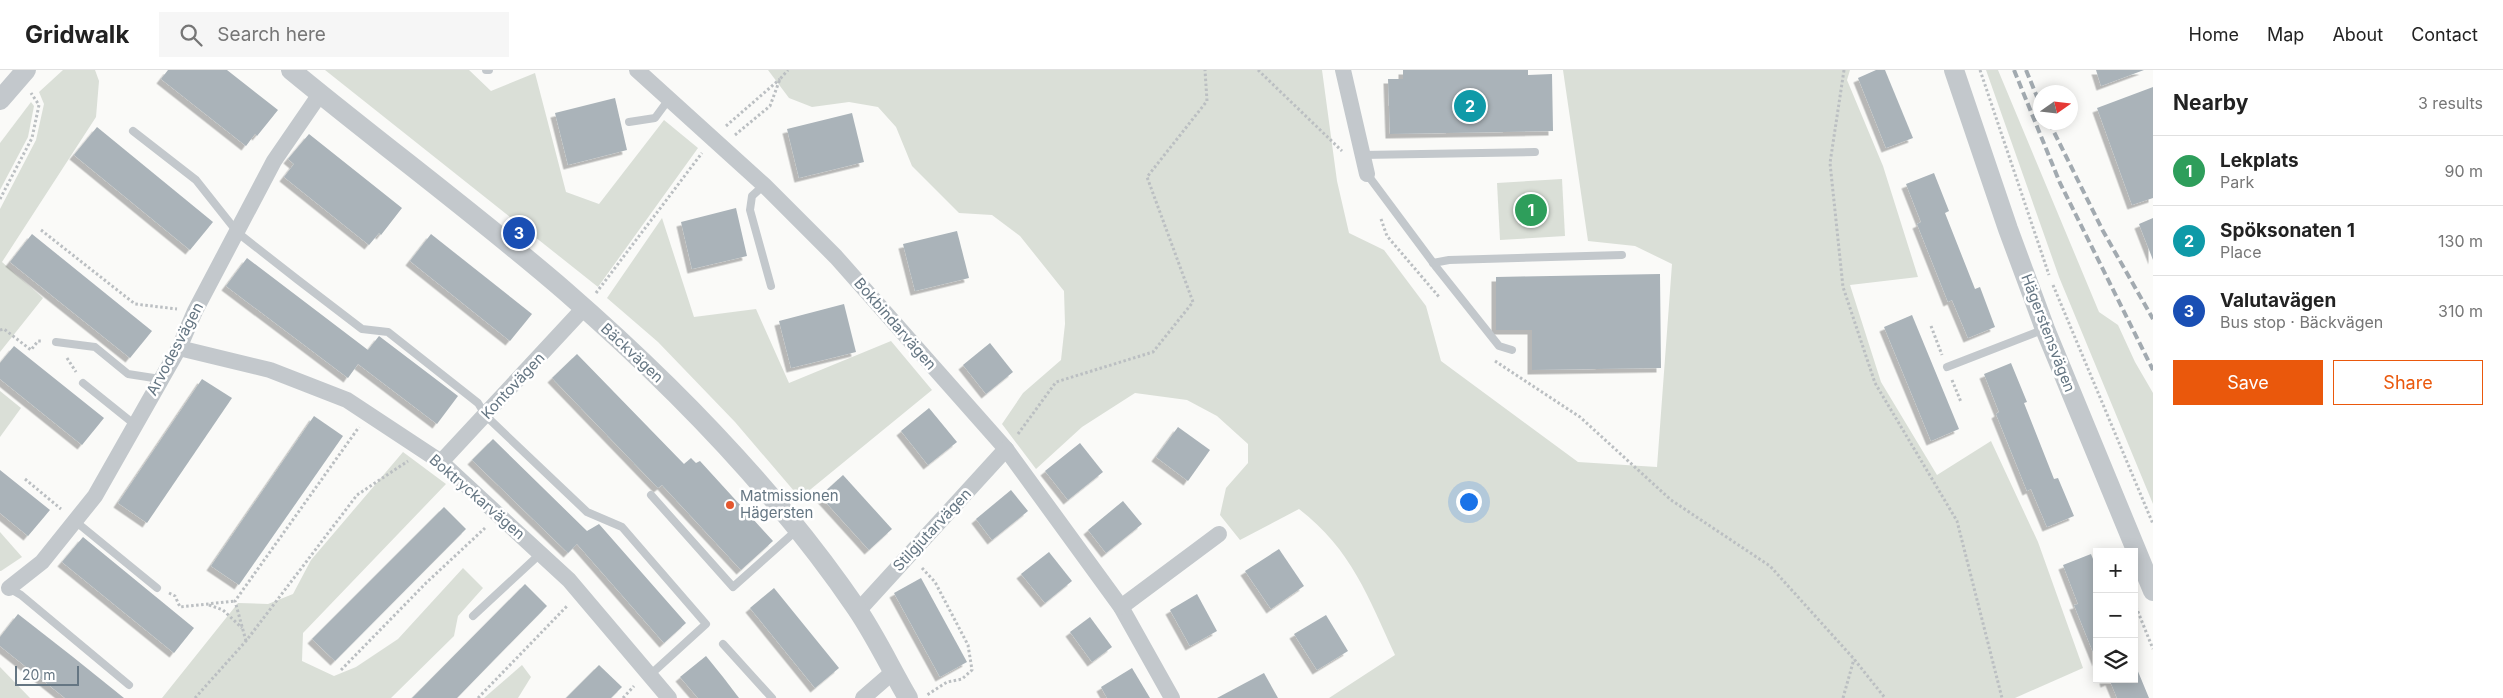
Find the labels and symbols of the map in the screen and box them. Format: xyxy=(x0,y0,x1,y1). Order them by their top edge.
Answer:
north arrow xyxy=(2033,85,2078,130)
pin: 2 xyxy=(1454,87,1486,125)
pin: 1 xyxy=(1515,191,1547,229)
pin: 3 xyxy=(503,214,535,252)
street label: Hägerstensvägen xyxy=(2017,271,2080,395)
street label: Bokbindarvägen xyxy=(850,274,941,374)
street label: Arvodesvägen xyxy=(142,299,207,399)
street label: Bäckvägen xyxy=(597,319,668,386)
street label: Kontovägen xyxy=(477,348,548,423)
street label: Boktryckarvägen xyxy=(426,450,529,543)
street label: Stilgjutarvägen xyxy=(888,484,975,575)
place label: Matmissionen Hägersten xyxy=(740,486,839,522)
your location xyxy=(1456,489,1482,515)
marker: Matmissionen Hägersten xyxy=(724,499,736,511)
scale bar xyxy=(15,663,79,686)

